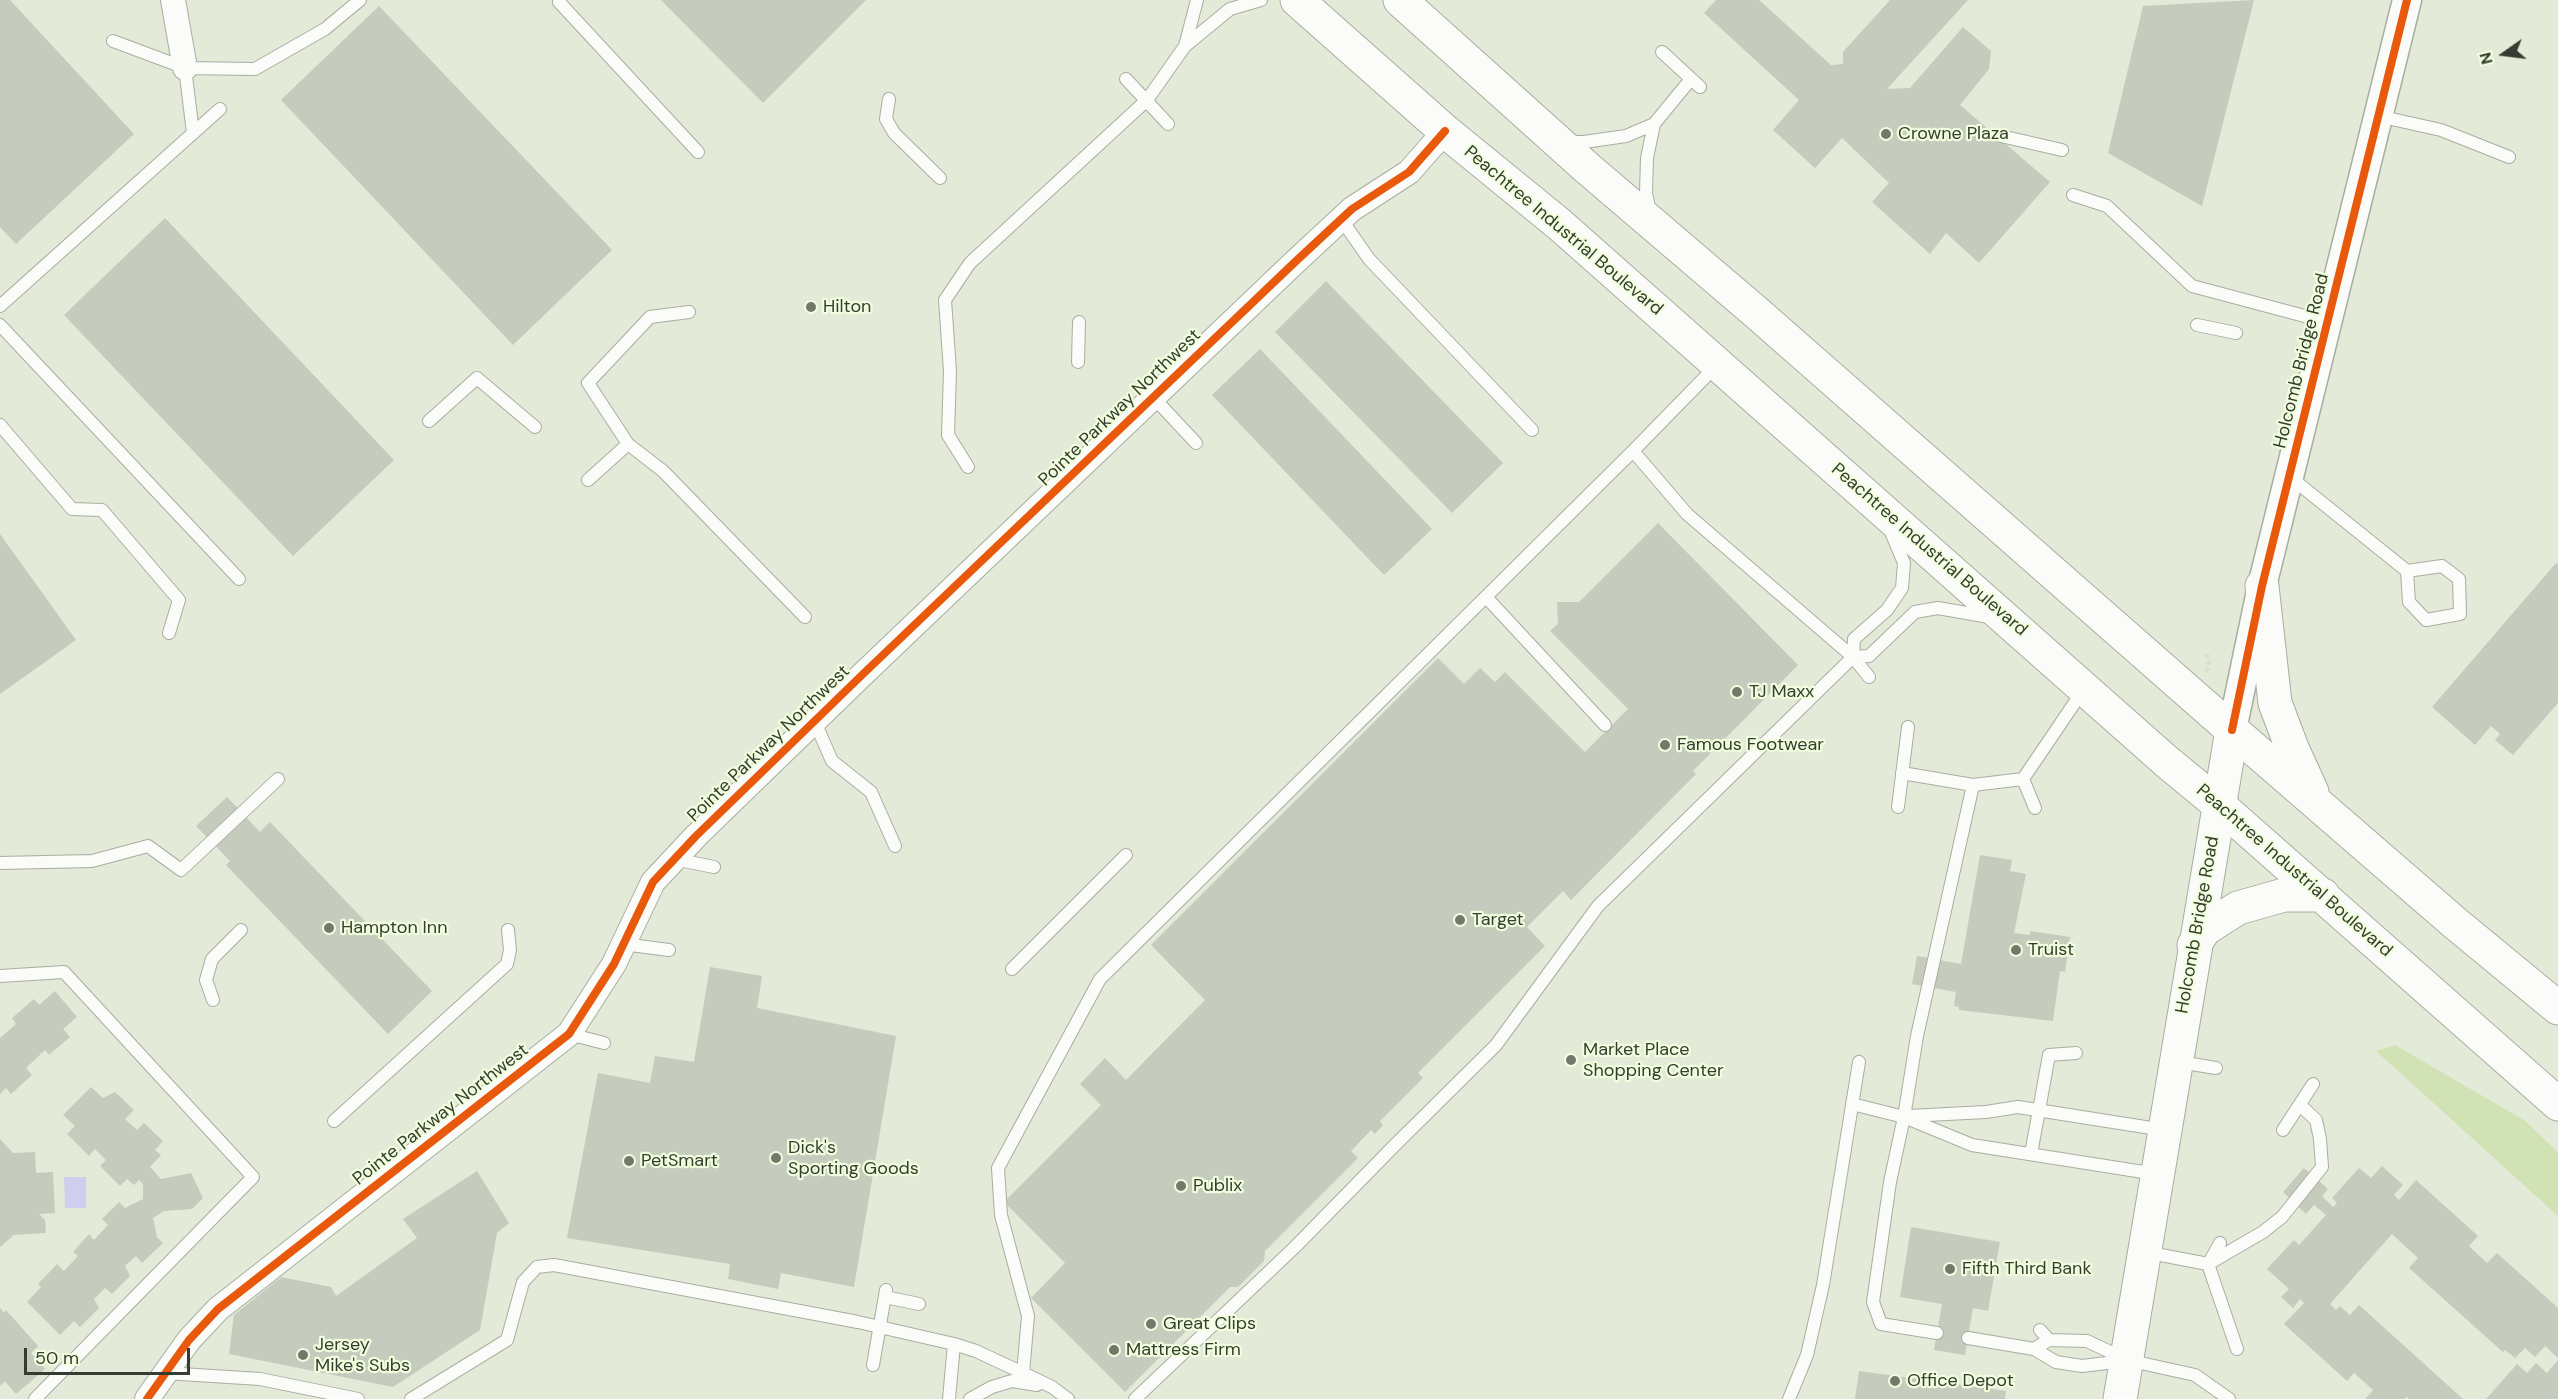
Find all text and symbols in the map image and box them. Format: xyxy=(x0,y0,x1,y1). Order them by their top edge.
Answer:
north arrow xyxy=(2474,24,2534,84)
text: N xyxy=(2474,50,2498,67)
place label: Crowne Plaza xyxy=(1898,123,2009,145)
marker: Crowne Plaza xyxy=(1879,127,1893,141)
street label: Peachtree Industrial Boulevard xyxy=(1459,141,1667,321)
street label: Holcomb Bridge Road xyxy=(2270,271,2334,451)
place label: Hilton xyxy=(823,296,871,318)
marker: Hilton xyxy=(804,300,818,314)
street label: Pointe Parkway Northwest xyxy=(1035,325,1205,491)
street label: Peachtree Industrial Boulevard xyxy=(1827,459,2031,641)
street label: Pointe Parkway Northwest xyxy=(684,661,854,827)
place label: TJ Maxx xyxy=(1749,681,1814,703)
marker: TJ Maxx xyxy=(1730,685,1744,699)
place label: Famous Footwear xyxy=(1677,734,1824,756)
marker: Famous Footwear xyxy=(1658,738,1672,752)
street label: Peachtree Industrial Boulevard xyxy=(2192,780,2396,962)
street label: Holcomb Bridge Road xyxy=(2172,835,2224,1015)
place label: Target xyxy=(1472,909,1524,931)
marker: Target xyxy=(1453,913,1467,927)
place label: Hampton Inn xyxy=(341,917,447,939)
marker: Hampton Inn xyxy=(322,921,336,935)
place label: Truist xyxy=(2028,939,2074,961)
marker: Truist xyxy=(2009,943,2023,957)
place label: Market Place Shopping Center xyxy=(1583,1039,1724,1082)
street label: Pointe Parkway Northwest xyxy=(349,1040,533,1190)
marker: Market Place Shopping Center xyxy=(1564,1053,1578,1067)
place label: Dick's Sporting Goods xyxy=(788,1137,919,1180)
place label: PetSmart xyxy=(641,1150,718,1172)
marker: Dick's Sporting Goods xyxy=(769,1151,783,1165)
marker: PetSmart xyxy=(622,1154,636,1168)
place label: Publix xyxy=(1193,1175,1242,1197)
marker: Publix xyxy=(1174,1179,1188,1193)
place label: Fifth Third Bank xyxy=(1962,1258,2091,1280)
marker: Fifth Third Bank xyxy=(1943,1262,1957,1276)
place label: Great Clips xyxy=(1163,1313,1256,1335)
marker: Great Clips xyxy=(1144,1317,1158,1331)
place label: Jersey Mike's Subs xyxy=(315,1334,410,1376)
scale bar xyxy=(27,1336,194,1374)
place label: Mattress Firm xyxy=(1126,1339,1241,1361)
marker: Mattress Firm xyxy=(1107,1343,1121,1357)
text: 50 m xyxy=(35,1346,79,1370)
marker: Jersey Mike's Subs xyxy=(296,1348,310,1362)
place label: Office Depot xyxy=(1907,1370,2014,1392)
marker: Office Depot xyxy=(1888,1374,1902,1388)

